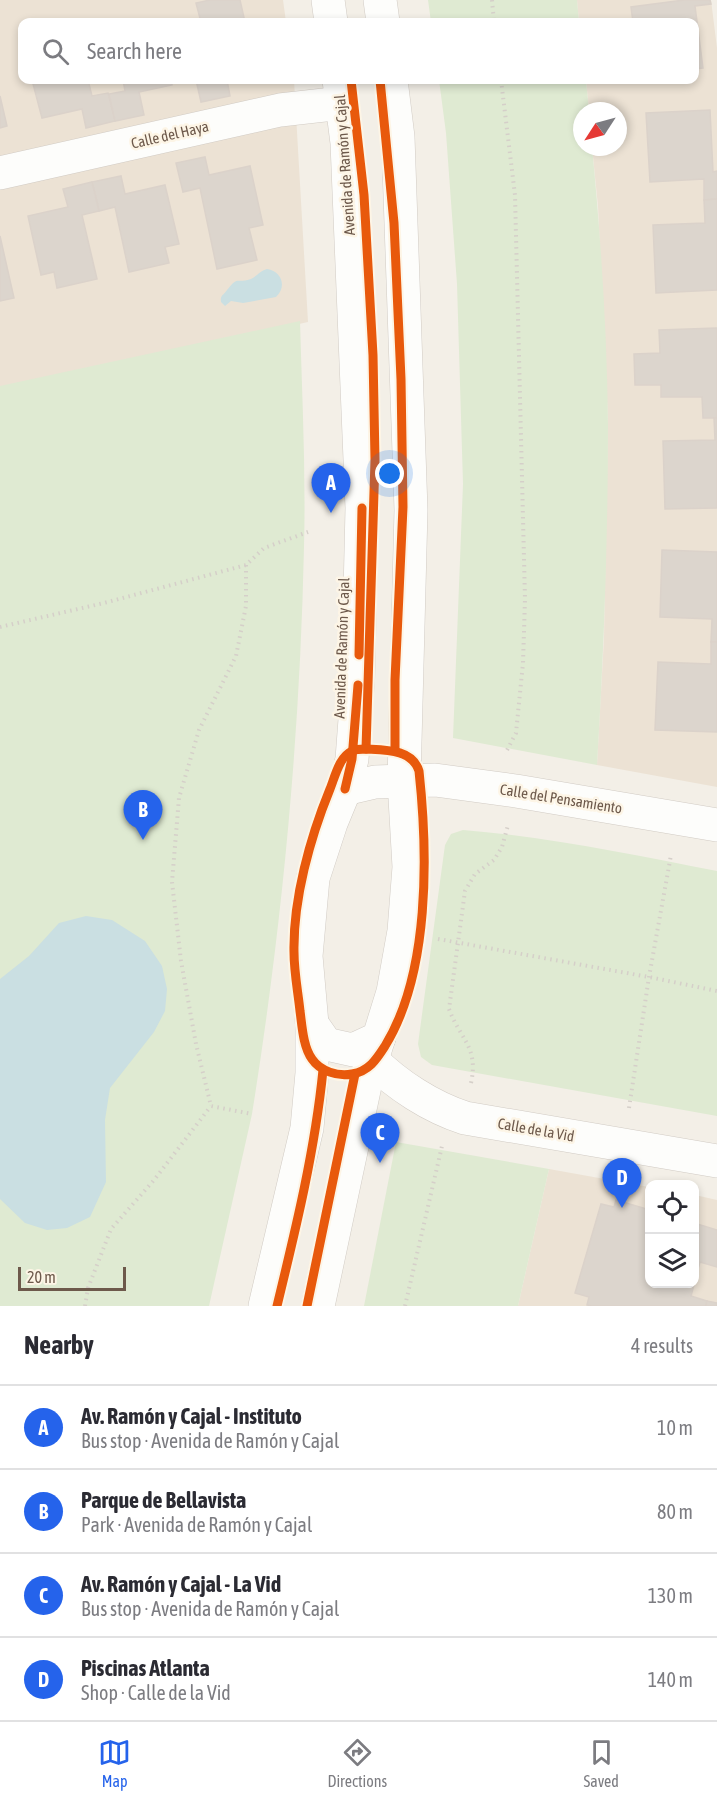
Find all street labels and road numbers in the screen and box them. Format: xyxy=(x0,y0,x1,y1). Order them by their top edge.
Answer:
street label: Avenida de Ramón y Cajal xyxy=(331,94,358,236)
street label: Calle del Haya xyxy=(129,117,210,152)
street label: Avenida de Ramón y Cajal xyxy=(331,577,352,719)
street label: Calle del Pensamiento xyxy=(499,780,623,817)
street label: Calle de la Vid xyxy=(497,1114,576,1145)

